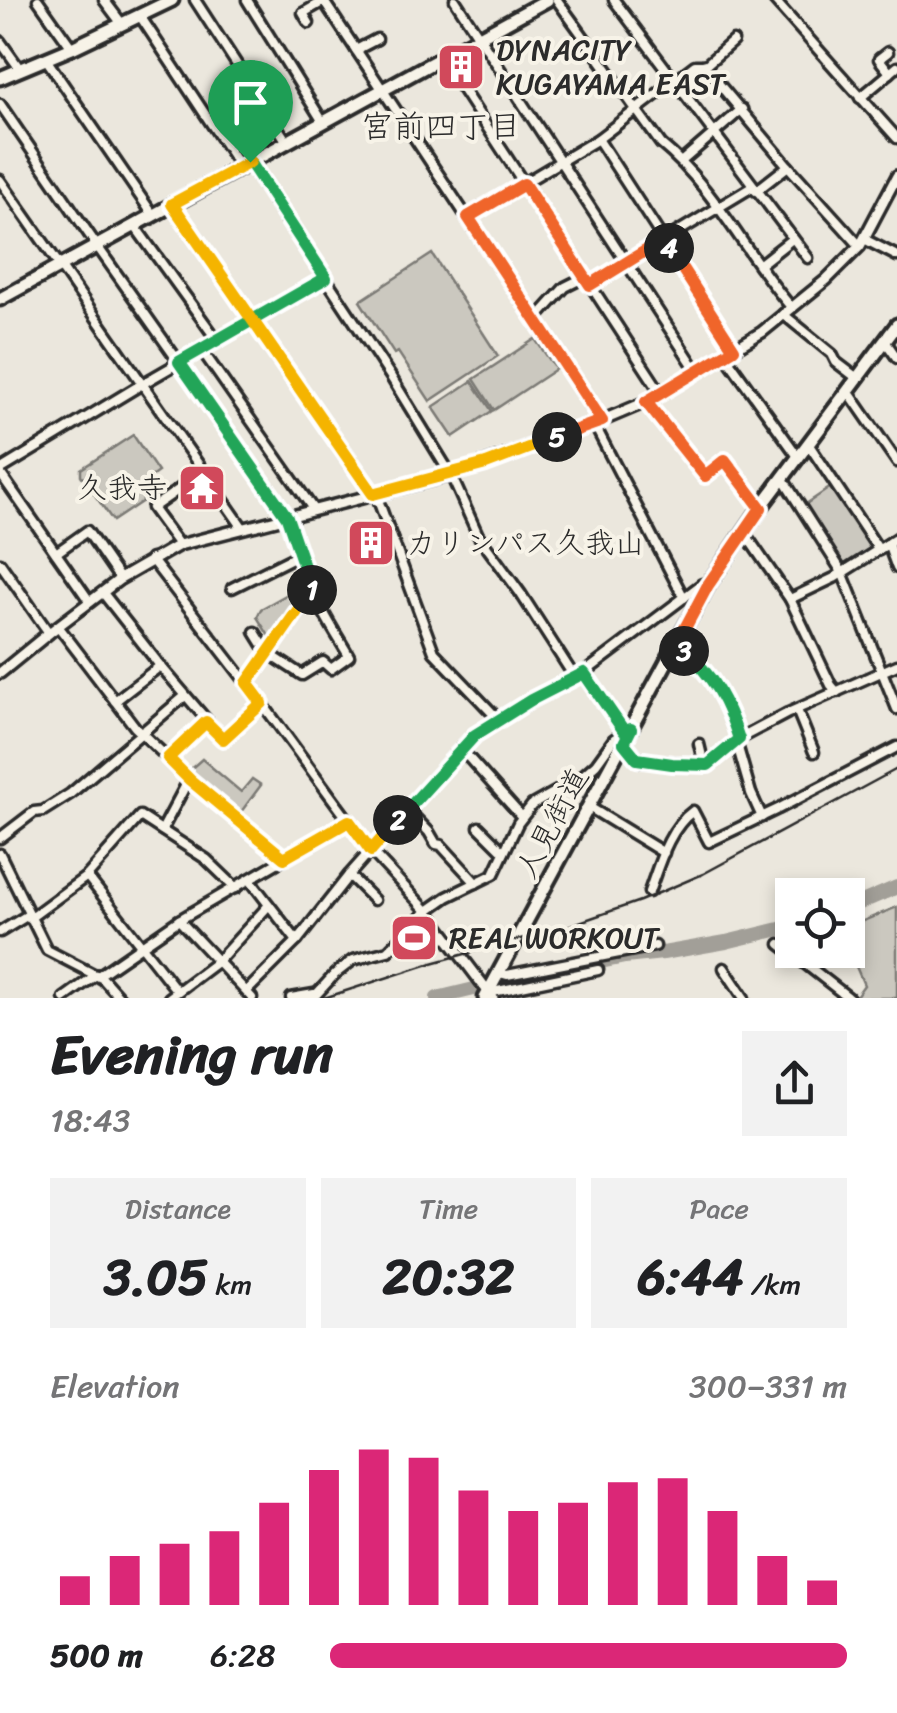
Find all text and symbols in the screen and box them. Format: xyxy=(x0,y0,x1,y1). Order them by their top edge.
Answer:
place label: DYNACITY KUGAYAMA EAST xyxy=(496,23,727,111)
building icon: DYNACITY KUGAYAMA EAST xyxy=(435,41,487,93)
pin xyxy=(208,60,293,163)
icon: arrive xyxy=(223,75,278,130)
district label: 宮前四丁目 xyxy=(361,98,521,155)
pin: 4 xyxy=(644,223,694,273)
text: 4 xyxy=(660,223,678,272)
pin: 5 xyxy=(532,412,582,462)
text: 5 xyxy=(548,412,566,461)
place label: 久我寺 xyxy=(77,461,167,515)
temple icon: 久我寺 xyxy=(176,462,228,514)
place label: カリンパス久我山 xyxy=(406,516,645,570)
building icon: カリンパス久我山 xyxy=(345,517,397,569)
pin: 1 xyxy=(287,565,337,615)
text: 1 xyxy=(306,565,318,614)
pin: 3 xyxy=(659,626,709,676)
text: 3 xyxy=(676,626,692,675)
street label: 人見街道 xyxy=(500,757,604,889)
pin: 2 xyxy=(373,795,423,845)
text: 2 xyxy=(390,795,406,844)
map controls xyxy=(775,878,865,968)
button: locate xyxy=(775,878,865,968)
place label: REAL WORKOUT xyxy=(449,911,661,965)
sports icon: REAL WORKOUT xyxy=(388,912,440,964)
text: Evening run xyxy=(50,1006,333,1103)
button: share xyxy=(742,1031,847,1136)
text: 18:43 xyxy=(50,1092,130,1149)
text: Distance xyxy=(125,1184,231,1233)
text: Time xyxy=(419,1184,478,1233)
text: Pace xyxy=(689,1184,749,1233)
text: 3.05 xyxy=(104,1233,208,1322)
text: 20:32 xyxy=(383,1233,514,1322)
text: 6:44 xyxy=(637,1233,743,1322)
text: km xyxy=(208,1260,252,1309)
text: /km xyxy=(743,1260,801,1309)
text: Elevation xyxy=(50,1358,180,1415)
text: 300–331 m xyxy=(689,1358,847,1415)
text: 500 m xyxy=(50,1627,143,1684)
text: 6:28 xyxy=(210,1627,276,1684)

